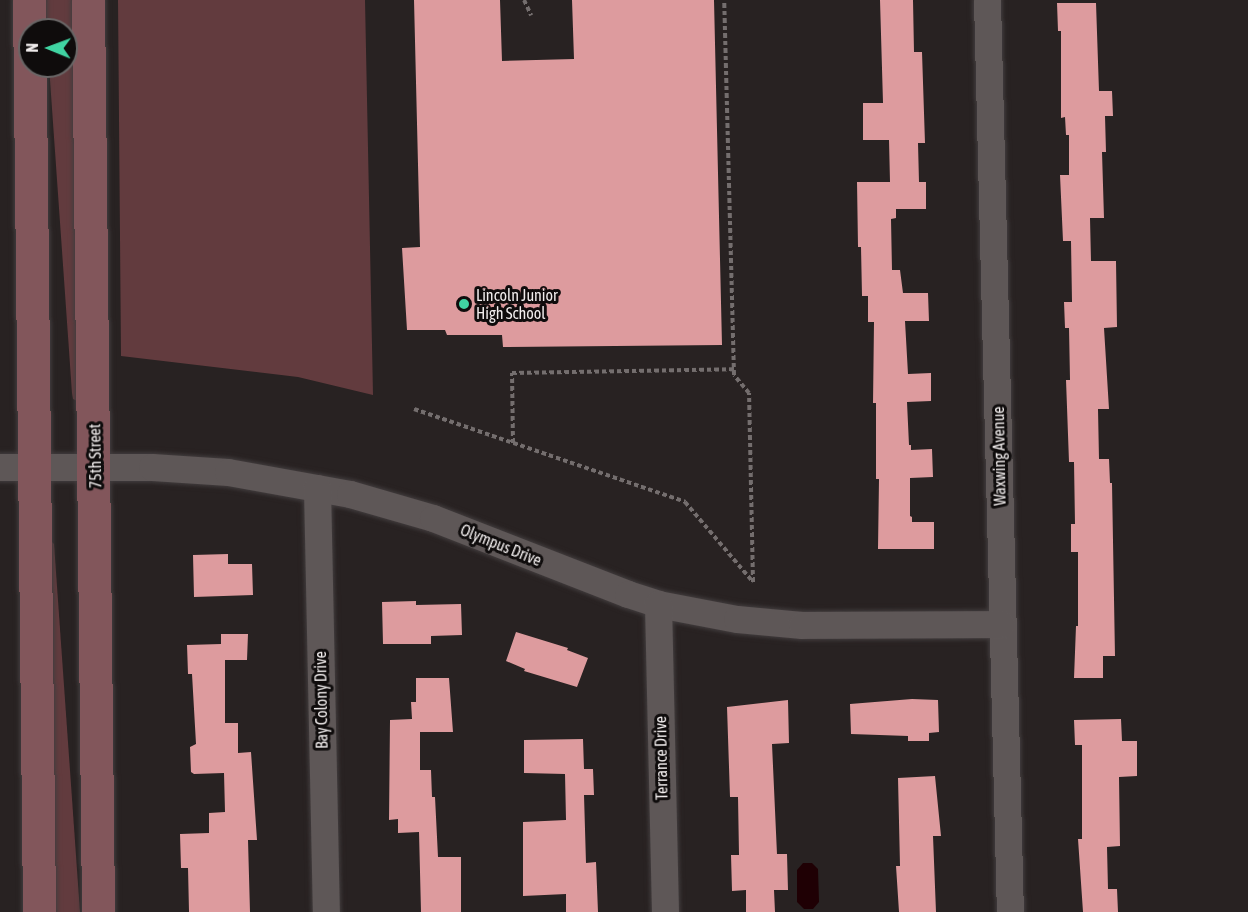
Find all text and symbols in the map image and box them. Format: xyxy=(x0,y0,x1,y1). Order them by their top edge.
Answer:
north arrow xyxy=(18,18,78,78)
text: N xyxy=(23,43,41,53)
place label: Lincoln Junior High School xyxy=(476,285,558,323)
marker: Lincoln Junior High School xyxy=(457,297,471,311)
street label: Waxwing Avenue xyxy=(989,406,1009,506)
street label: 75th Street xyxy=(85,423,105,489)
street label: Olympus Drive xyxy=(458,520,544,570)
street label: Bay Colony Drive xyxy=(311,651,331,749)
street label: Terrance Drive xyxy=(651,716,671,800)

